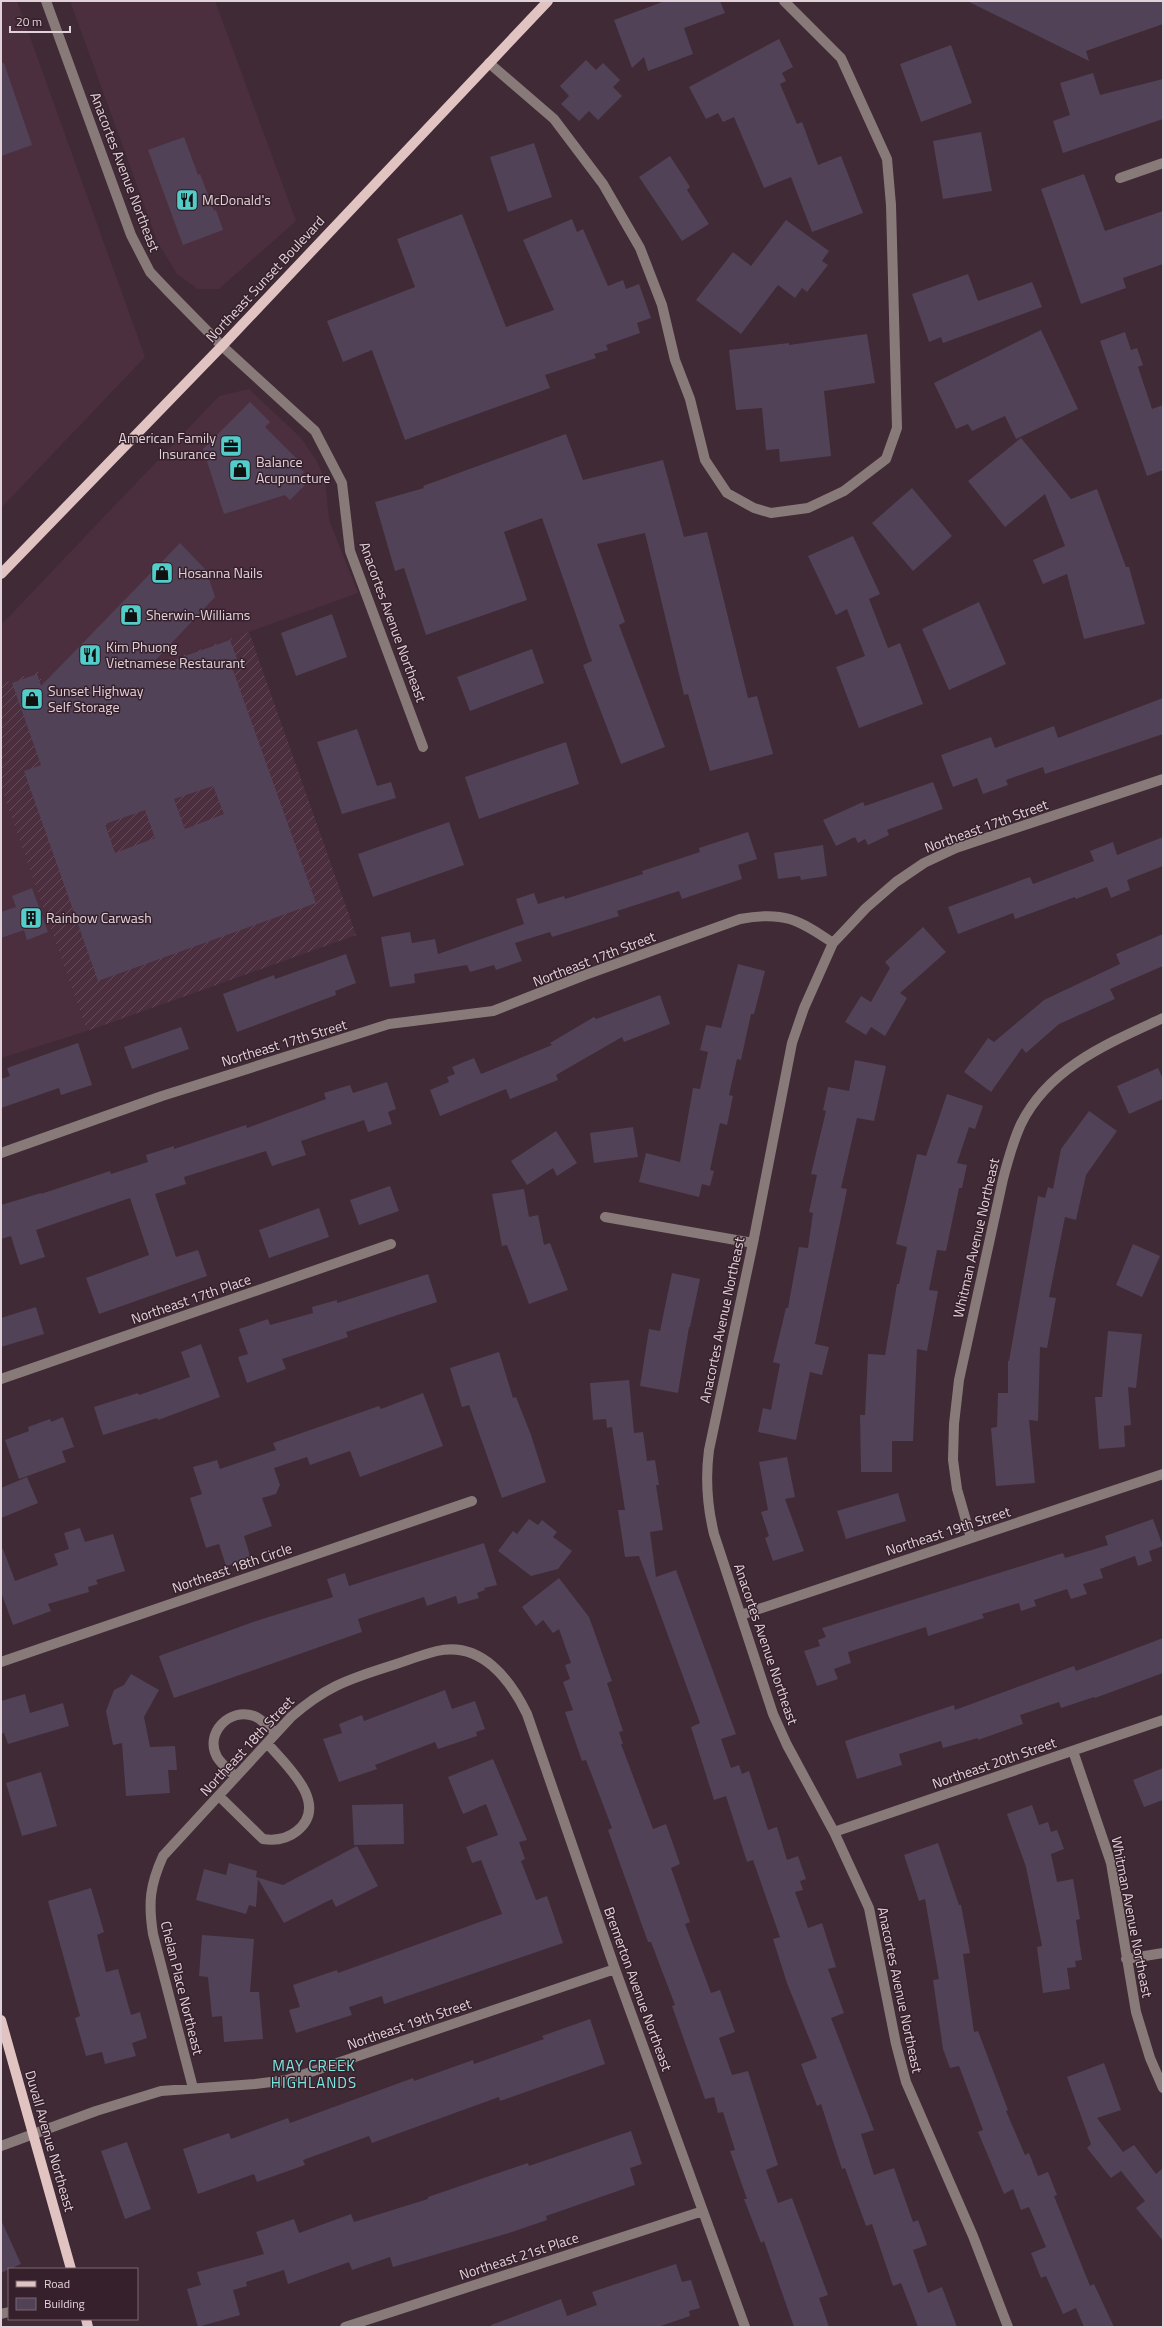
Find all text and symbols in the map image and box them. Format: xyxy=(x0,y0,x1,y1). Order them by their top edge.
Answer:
scale bar xyxy=(10,8,70,34)
text: 20 m xyxy=(16,12,42,31)
street label: Anacortes Avenue Northeast xyxy=(85,89,166,255)
restaurant icon: McDonald's xyxy=(174,187,200,213)
place label: McDonald's xyxy=(202,189,271,210)
street label: Northeast Sunset Boulevard xyxy=(200,211,329,347)
place label: American Family Insurance xyxy=(119,427,216,464)
office icon: American Family Insurance xyxy=(218,433,244,459)
place label: Balance Acupuncture xyxy=(256,451,330,488)
shop icon: Balance Acupuncture xyxy=(227,457,253,483)
street label: Anacortes Avenue Northeast xyxy=(355,539,432,705)
shop icon: Hosanna Nails xyxy=(149,560,175,586)
place label: Hosanna Nails xyxy=(178,562,263,583)
shop icon: Sherwin-Williams xyxy=(118,602,144,628)
place label: Sherwin-Williams xyxy=(146,604,250,625)
place label: Kim Phuong Vietnamese Restaurant xyxy=(106,636,245,673)
restaurant icon: Kim Phuong Vietnamese Restaurant xyxy=(77,642,103,668)
place label: Sunset Highway Self Storage xyxy=(48,680,144,717)
shop icon: Sunset Highway Self Storage xyxy=(19,686,45,712)
street label: Northeast 17th Street xyxy=(921,793,1051,858)
building icon: Rainbow Carwash xyxy=(18,905,44,931)
place label: Rainbow Carwash xyxy=(46,907,152,928)
street label: Northeast 17th Street xyxy=(529,925,658,992)
street label: Northeast 17th Street xyxy=(219,1013,349,1072)
street label: Whitman Avenue Northeast xyxy=(947,1156,1004,1320)
street label: Anacortes Avenue Northeast xyxy=(694,1235,749,1405)
street label: Northeast 17th Place xyxy=(128,1268,254,1329)
street label: Northeast 19th Street xyxy=(883,1500,1013,1561)
street label: Northeast 18th Circle xyxy=(169,1537,295,1598)
street label: Anacortes Avenue Northeast xyxy=(729,1560,804,1727)
street label: Northeast 18th Street xyxy=(195,1691,299,1800)
street label: Northeast 20th Street xyxy=(929,1731,1059,1794)
street label: Whitman Avenue Northeast xyxy=(1107,1835,1158,1999)
street label: Bremerton Avenue Northeast xyxy=(599,1904,678,2074)
street label: Anacortes Avenue Northeast xyxy=(873,1905,928,2075)
street label: Chelan Place Northeast xyxy=(156,1919,209,2057)
street label: Northeast 19th Street xyxy=(344,1992,474,2055)
district label: MAY CREEK HIGHLANDS xyxy=(271,2054,357,2094)
street label: Duvall Avenue Northeast xyxy=(20,2068,81,2214)
street label: Northeast 21st Place xyxy=(456,2226,581,2285)
legend xyxy=(8,2268,138,2320)
text: Road xyxy=(44,2274,70,2293)
text: Building xyxy=(44,2294,85,2313)

